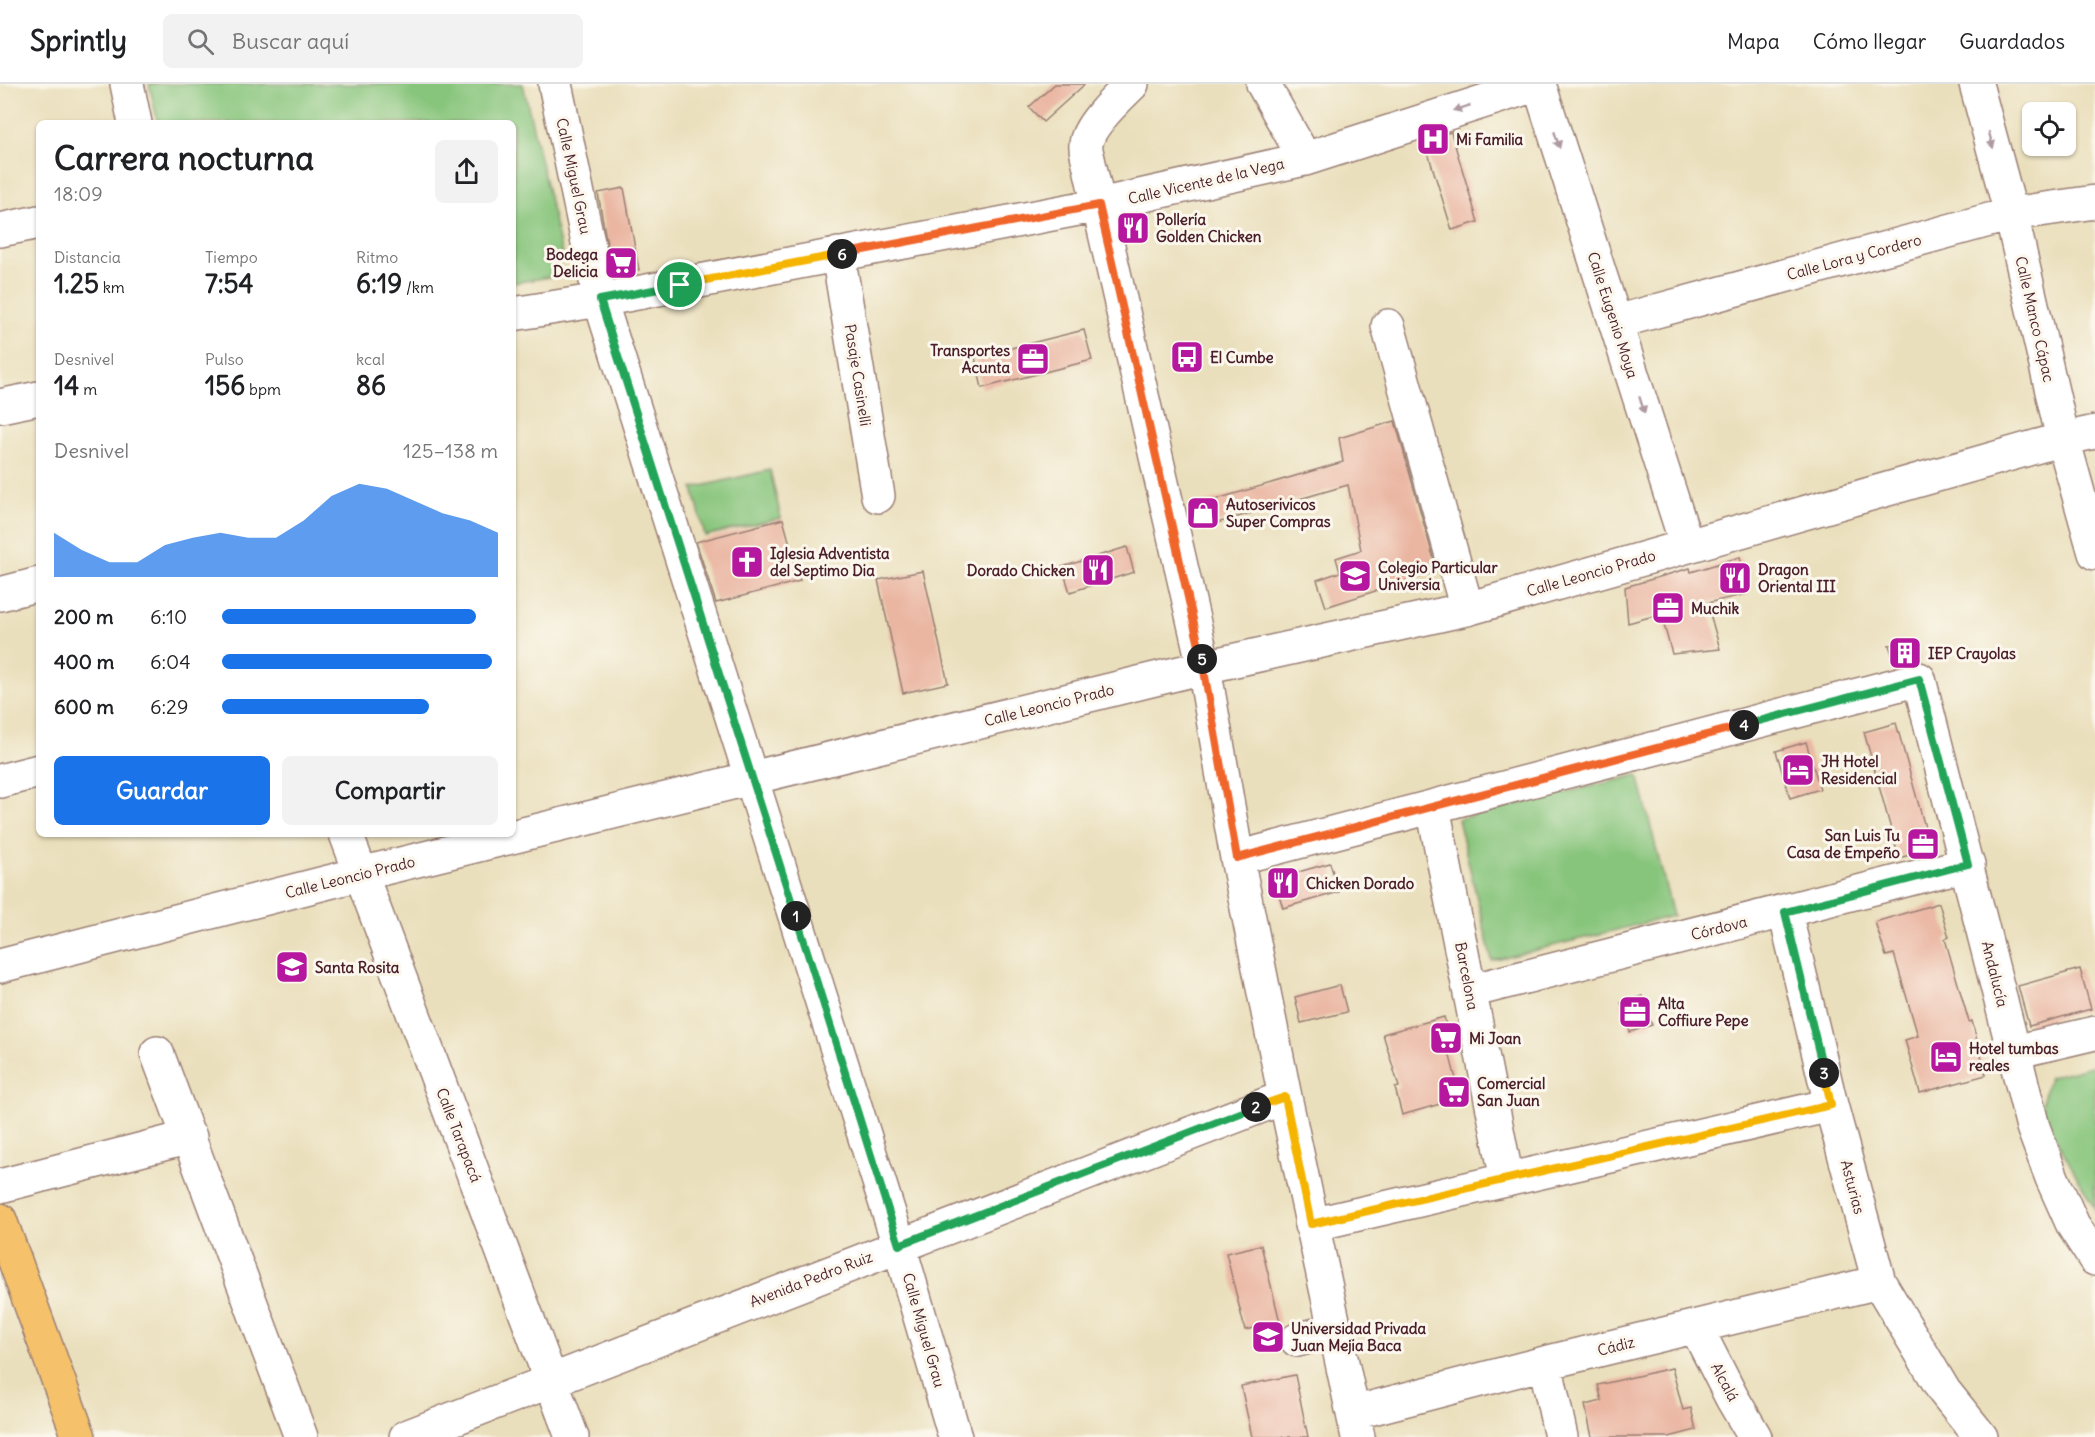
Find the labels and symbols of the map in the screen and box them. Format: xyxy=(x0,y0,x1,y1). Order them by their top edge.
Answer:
one-way arrow xyxy=(1453,104,1471,114)
street label: Calle Miguel Grau xyxy=(552,116,596,236)
hospital icon: Mi Familia xyxy=(1415,121,1451,157)
place label: Mi Familia xyxy=(1456,130,1524,149)
one-way arrow xyxy=(1553,131,1562,149)
one-way arrow xyxy=(1987,132,1996,150)
street label: Calle Vicente de la Vega xyxy=(1126,154,1286,208)
restaurant icon: Pollería Golden Chicken xyxy=(1115,210,1151,246)
place label: Pollería Golden Chicken xyxy=(1156,210,1262,246)
street label: Calle Lora y Cordero xyxy=(1785,230,1923,284)
pin: 6 xyxy=(827,239,857,269)
place label: Bodega Delicia xyxy=(546,245,598,281)
supermarket icon: Bodega Delicia xyxy=(603,245,639,281)
street label: Calle Eugenio Moya xyxy=(1584,249,1643,381)
street label: Calle Manco Cápac xyxy=(2011,254,2059,384)
pin xyxy=(654,259,705,310)
street label: Pasaje Casinelli xyxy=(841,323,875,427)
bus stop icon: El Cumbe xyxy=(1169,339,1205,375)
place label: Transportes Acunta xyxy=(930,341,1010,377)
office icon: Transportes Acunta xyxy=(1015,341,1051,377)
place label: El Cumbe xyxy=(1210,348,1274,367)
one-way arrow xyxy=(1638,396,1648,414)
shop icon: Autoserivicos Super Compras xyxy=(1185,495,1221,531)
place label: Autoserivicos Super Compras xyxy=(1226,495,1331,532)
church icon: Iglesia Adventista del Septimo Dia xyxy=(729,544,765,580)
place label: Iglesia Adventista del Septimo Dia xyxy=(770,544,890,581)
street label: Calle Leoncio Prado xyxy=(1524,545,1658,601)
restaurant icon: Dorado Chicken xyxy=(1080,552,1116,588)
school or university icon: Colegio Particular Universia xyxy=(1337,558,1373,594)
place label: Colegio Particular Universia xyxy=(1378,558,1498,594)
restaurant icon: Dragon Oriental III xyxy=(1717,560,1753,596)
place label: Dragon Oriental III xyxy=(1758,560,1836,596)
place label: Dorado Chicken xyxy=(967,561,1075,580)
office icon: Muchik xyxy=(1650,590,1686,626)
place label: Muchik xyxy=(1691,599,1739,618)
building icon: IEP Crayolas xyxy=(1887,635,1923,671)
pin: 5 xyxy=(1187,644,1217,674)
place label: IEP Crayolas xyxy=(1928,644,2016,664)
street label: Calle Leoncio Prado xyxy=(982,680,1116,730)
pin: 4 xyxy=(1729,710,1759,740)
hotel icon: JH Hotel Residencial xyxy=(1780,752,1816,788)
place label: JH Hotel Residencial xyxy=(1821,752,1897,788)
place label: San Luis Tu Casa de Empeño xyxy=(1787,826,1901,863)
office icon: San Luis Tu Casa de Empeño xyxy=(1905,826,1941,862)
street label: Calle Leoncio Prado xyxy=(283,852,417,902)
restaurant icon: Chicken Dorado xyxy=(1265,865,1301,901)
place label: Chicken Dorado xyxy=(1306,874,1415,893)
pin: 1 xyxy=(781,901,811,931)
street label: Córdova xyxy=(1689,912,1749,944)
street label: Andalucía xyxy=(1978,939,2012,1009)
street label: Barcelona xyxy=(1451,940,1483,1012)
school or university icon: Santa Rosita xyxy=(274,949,310,985)
place label: Santa Rosita xyxy=(315,958,400,977)
office icon: Alta Coffiure Pepe xyxy=(1617,994,1653,1030)
place label: Alta Coffiure Pepe xyxy=(1658,994,1748,1031)
supermarket icon: Mi Joan xyxy=(1428,1020,1464,1056)
place label: Mi Joan xyxy=(1469,1029,1522,1048)
hotel icon: Hotel tumbas reales xyxy=(1928,1039,1964,1075)
place label: Hotel tumbas reales xyxy=(1969,1039,2059,1075)
pin: 3 xyxy=(1809,1058,1839,1088)
supermarket icon: Comercial San Juan xyxy=(1436,1074,1472,1110)
place label: Comercial San Juan xyxy=(1477,1074,1545,1110)
street label: Calle Tarapacá xyxy=(432,1085,486,1185)
pin: 2 xyxy=(1241,1092,1271,1122)
street label: Asturias xyxy=(1837,1158,1869,1216)
street label: Avenida Pedro Ruiz xyxy=(747,1247,875,1311)
street label: Calle Miguel Grau xyxy=(899,1271,949,1390)
school or university icon: Universidad Privada Juan Mejia Baca xyxy=(1250,1319,1286,1355)
place label: Universidad Privada Juan Mejia Baca xyxy=(1291,1319,1427,1355)
street label: Cádiz xyxy=(1595,1332,1637,1360)
street label: Alcalá xyxy=(1707,1359,1743,1405)

